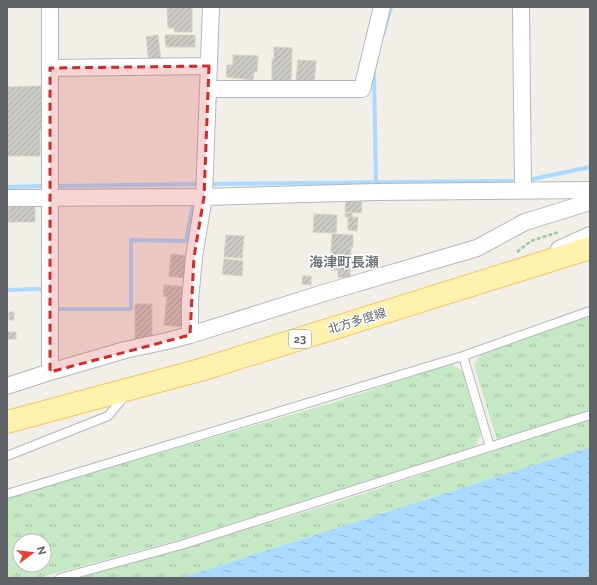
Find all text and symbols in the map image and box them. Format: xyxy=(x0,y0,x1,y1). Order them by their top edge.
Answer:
district label: 海津町長瀬 xyxy=(309,254,379,270)
street label: 北方多度線 xyxy=(326,306,388,336)
road number: 23 xyxy=(289,330,311,348)
north arrow xyxy=(12,533,52,573)
text: N xyxy=(34,545,49,556)

